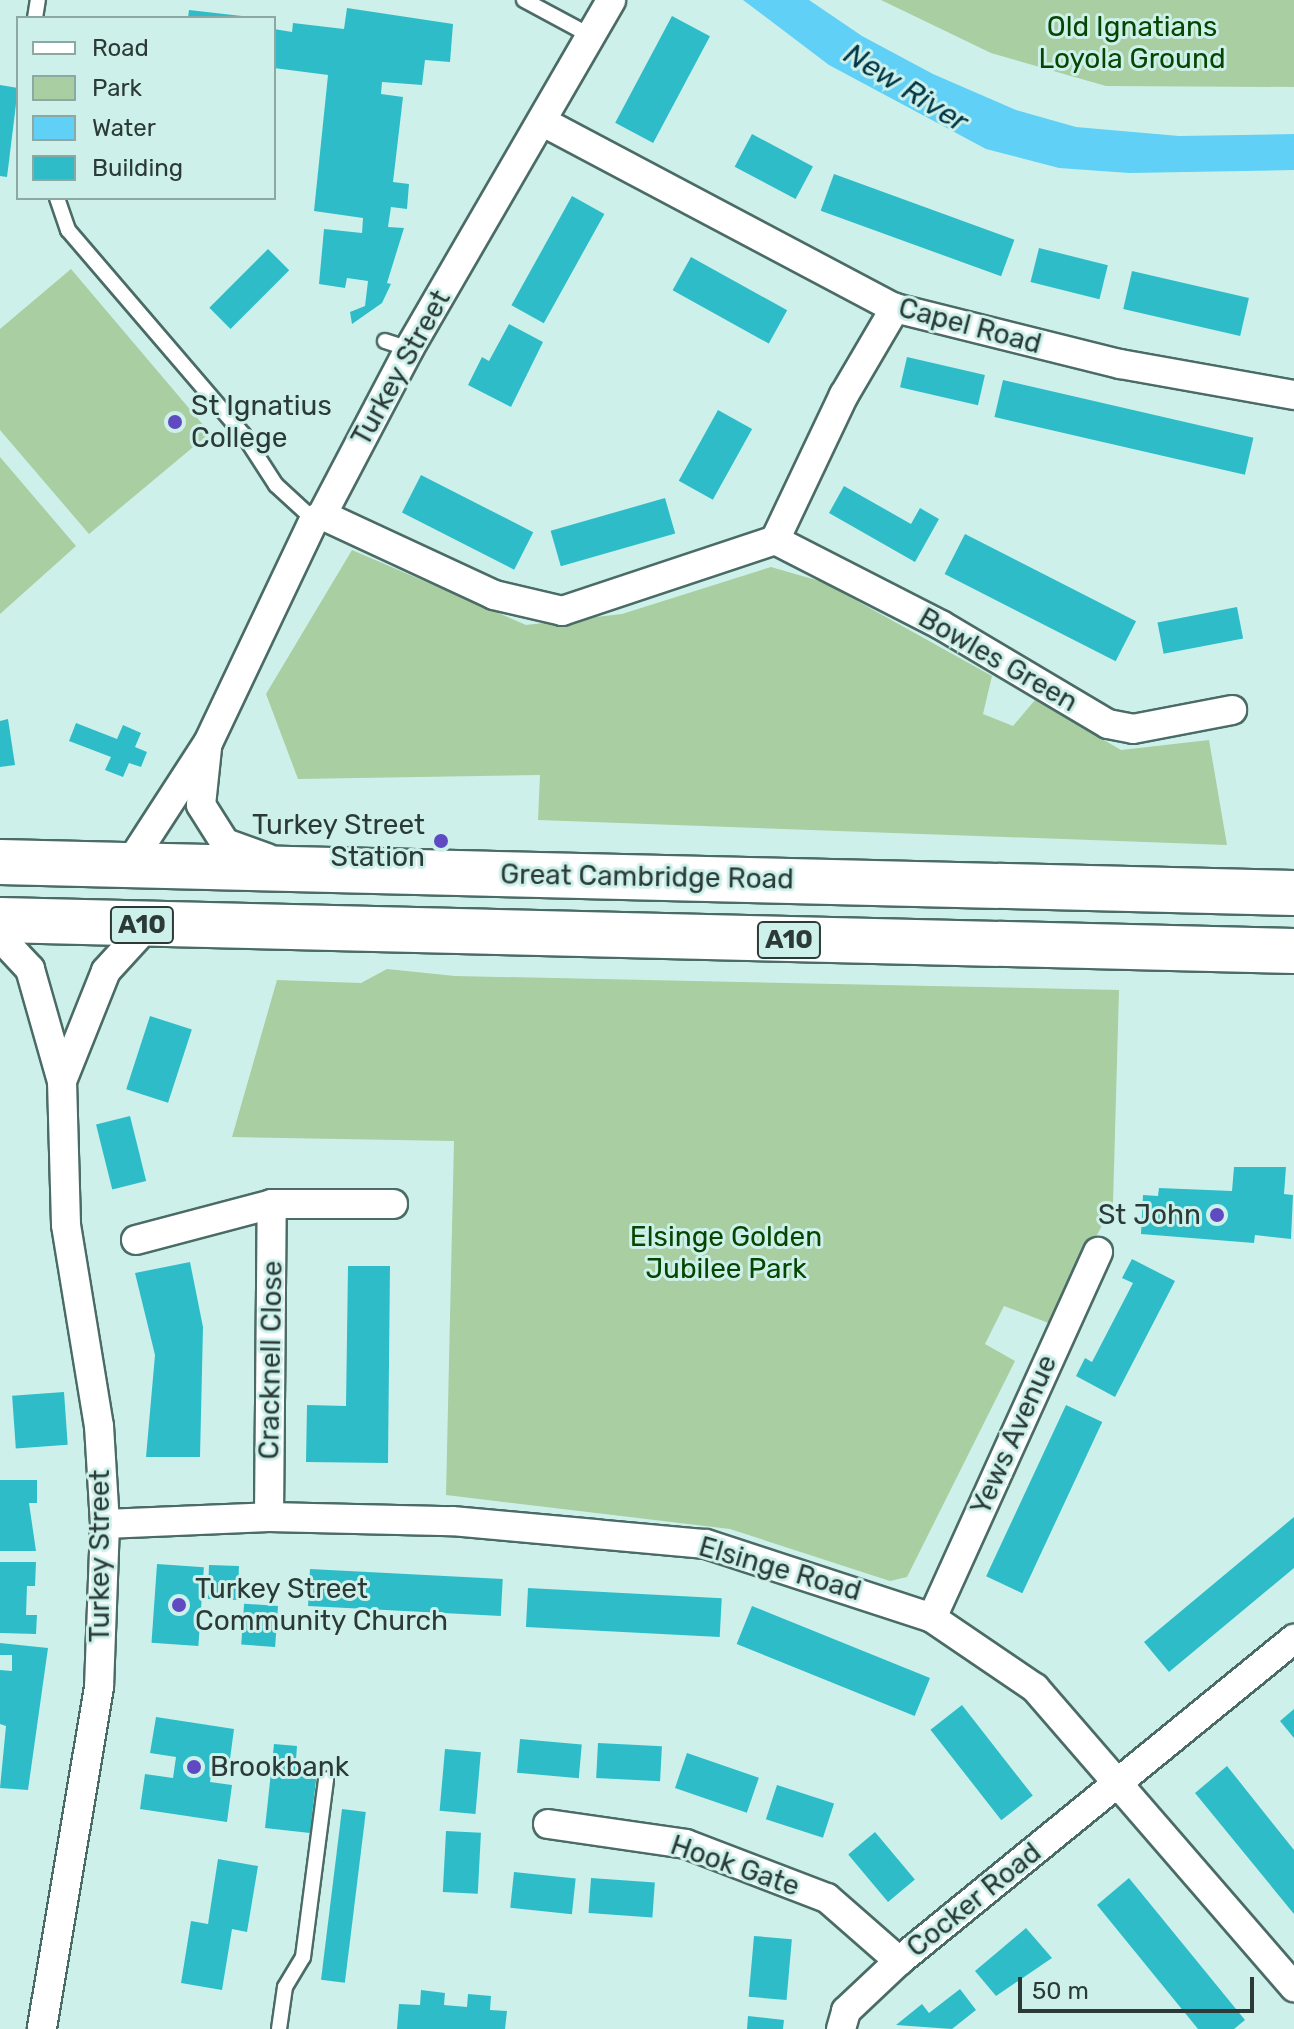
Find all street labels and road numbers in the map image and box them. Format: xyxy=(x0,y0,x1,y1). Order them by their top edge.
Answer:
street label: Turkey Street xyxy=(344,284,458,452)
street label: Capel Road xyxy=(895,291,1045,361)
street label: Bowles Green xyxy=(912,601,1084,719)
street label: Great Cambridge Road xyxy=(500,858,794,896)
road number: A10 xyxy=(108,903,176,947)
road number: A10 xyxy=(755,918,823,962)
street label: Cracknell Close xyxy=(252,1260,290,1460)
street label: Yews Avenue xyxy=(964,1349,1064,1521)
street label: Turkey Street xyxy=(83,1469,117,1643)
street label: Elsinge Road xyxy=(695,1530,865,1608)
street label: Hook Gate xyxy=(666,1828,804,1904)
street label: Cocker Road xyxy=(900,1836,1048,1964)

